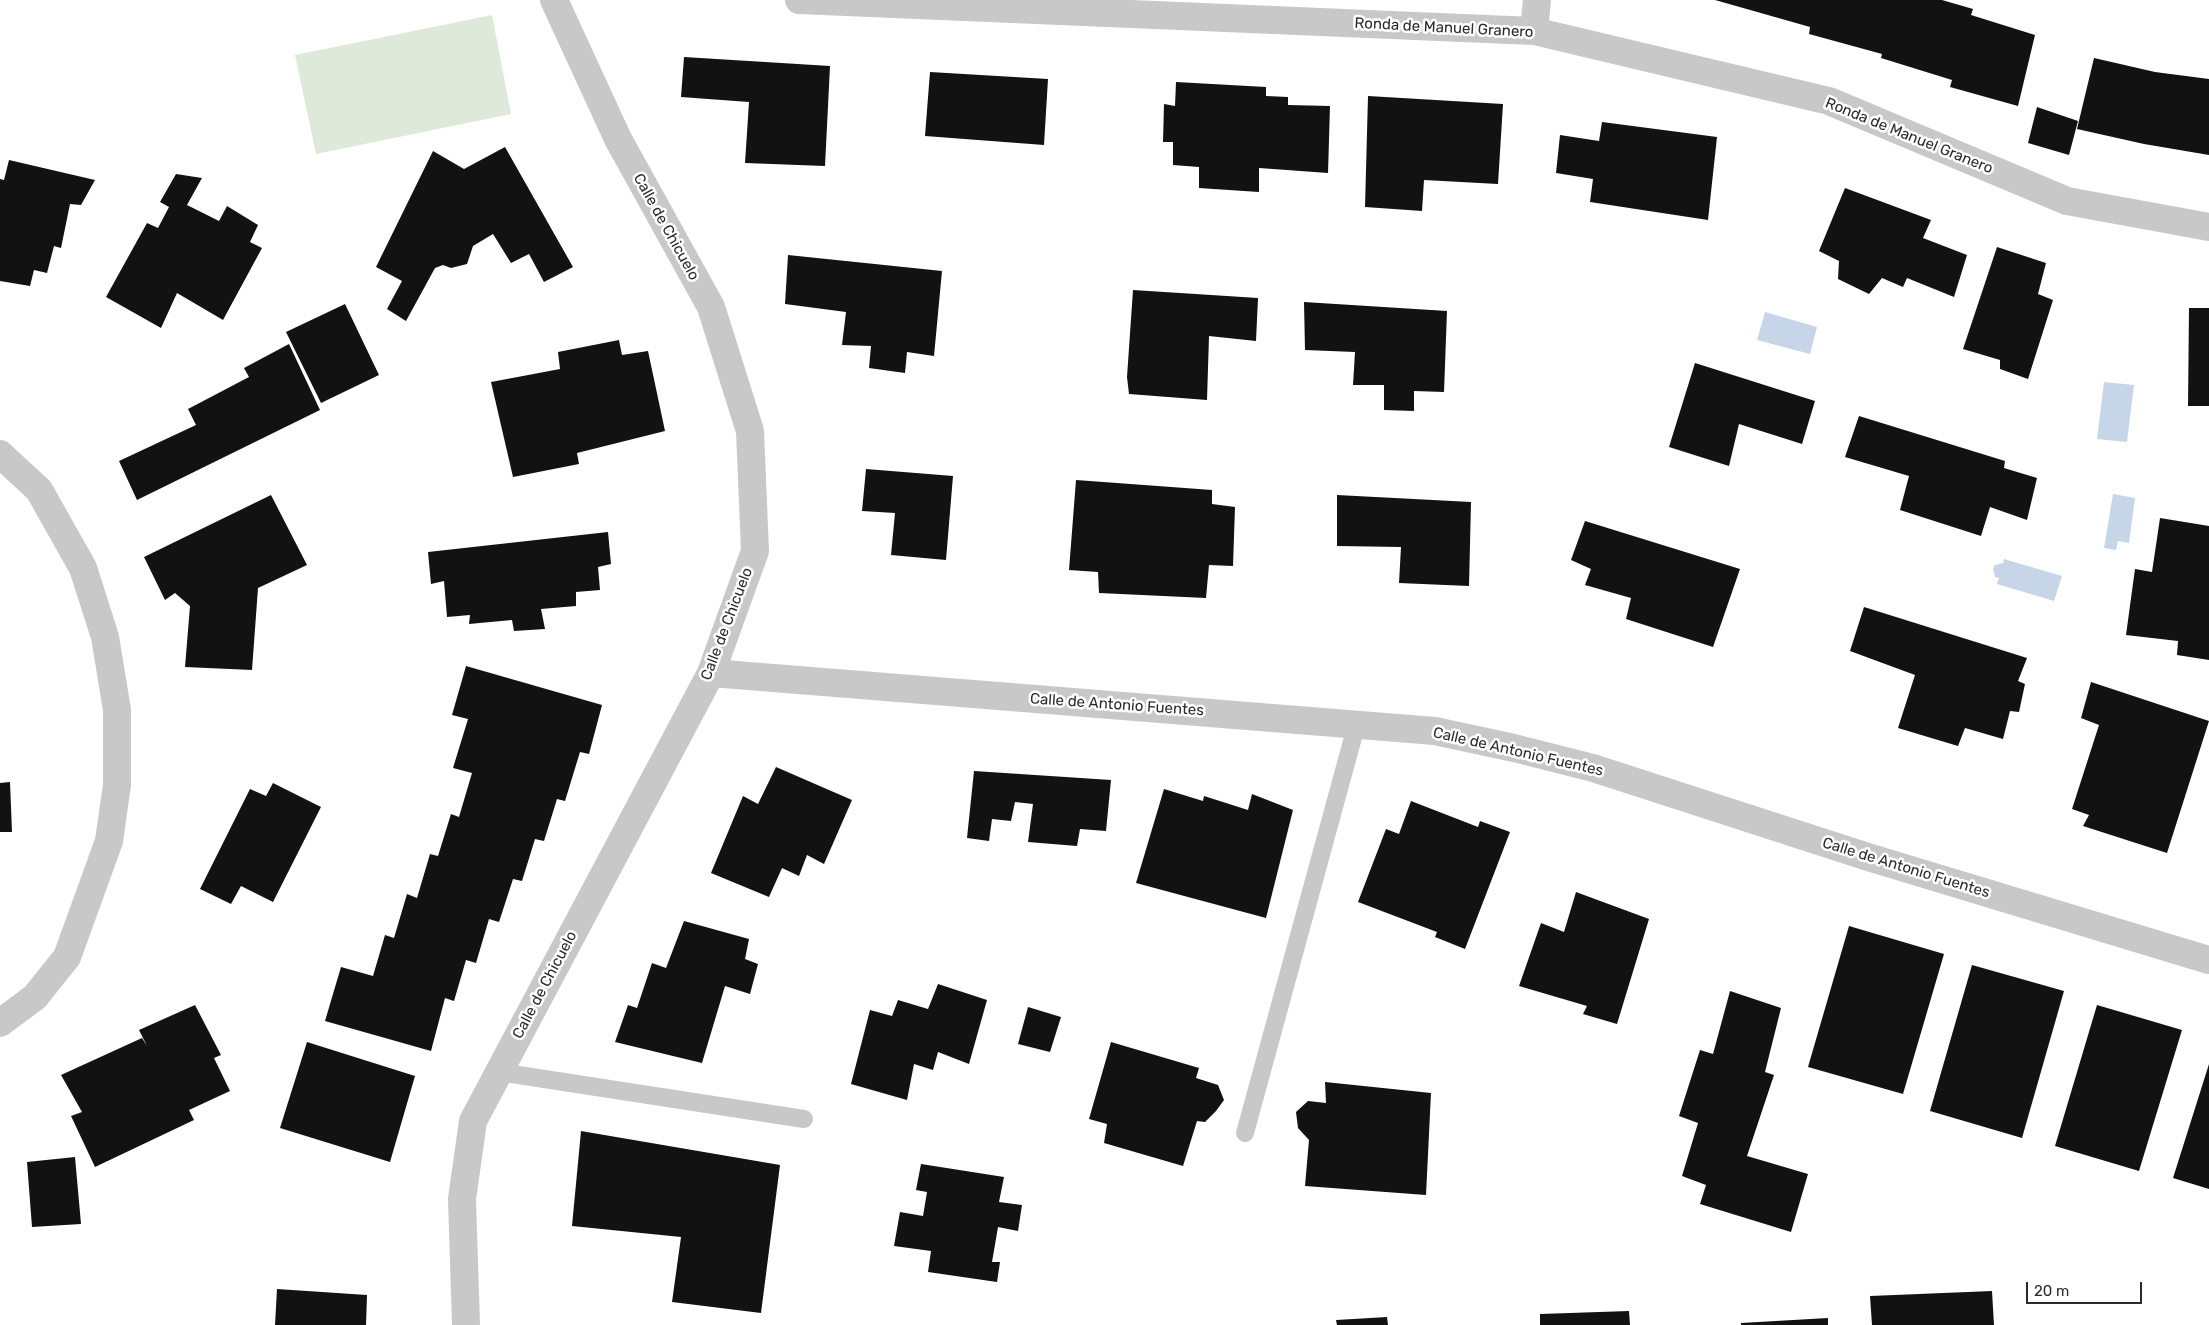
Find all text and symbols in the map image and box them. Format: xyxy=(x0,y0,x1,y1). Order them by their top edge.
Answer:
street label: Ronda de Manuel Granero xyxy=(1354,14,1534,42)
street label: Ronda de Manuel Granero xyxy=(1823,94,1995,178)
street label: Calle de Chicuelo xyxy=(629,170,703,284)
street label: Calle de Chicuelo xyxy=(697,565,757,683)
street label: Calle de Antonio Fuentes xyxy=(1030,690,1204,720)
street label: Calle de Antonio Fuentes xyxy=(1431,724,1605,780)
street label: Calle de Antonio Fuentes xyxy=(1820,834,1992,902)
street label: Calle de Chicuelo xyxy=(509,928,581,1042)
scale bar xyxy=(2029,1272,2145,1304)
text: 20 m xyxy=(2034,1282,2069,1300)

